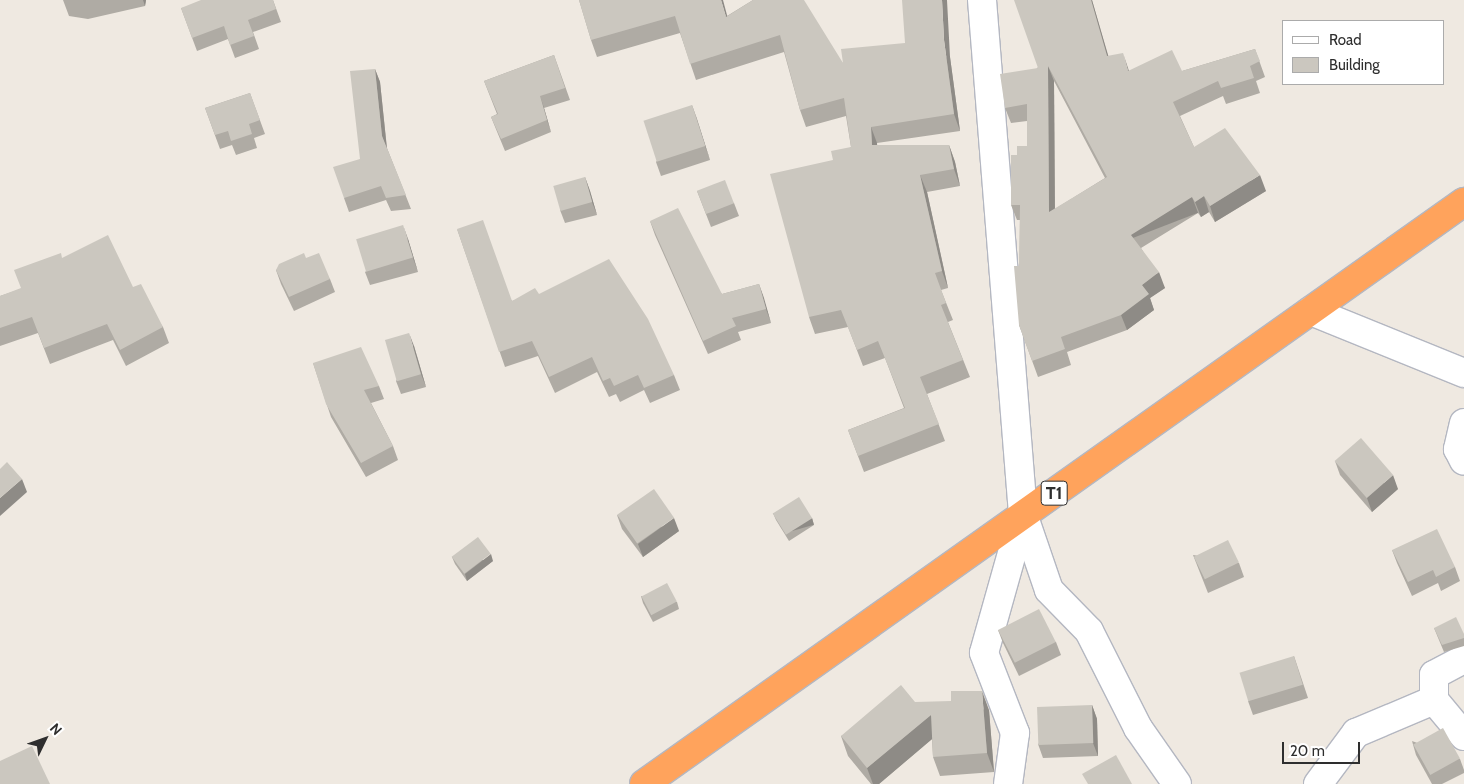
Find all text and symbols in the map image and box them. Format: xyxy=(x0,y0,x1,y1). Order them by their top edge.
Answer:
legend xyxy=(1282,20,1444,85)
text: Road xyxy=(1329,31,1362,49)
text: Building xyxy=(1329,56,1380,74)
road number: T1 xyxy=(1040,478,1068,508)
north arrow xyxy=(20,714,70,764)
text: N xyxy=(46,719,66,739)
scale bar xyxy=(1284,732,1362,764)
text: 20 m xyxy=(1290,742,1325,760)

